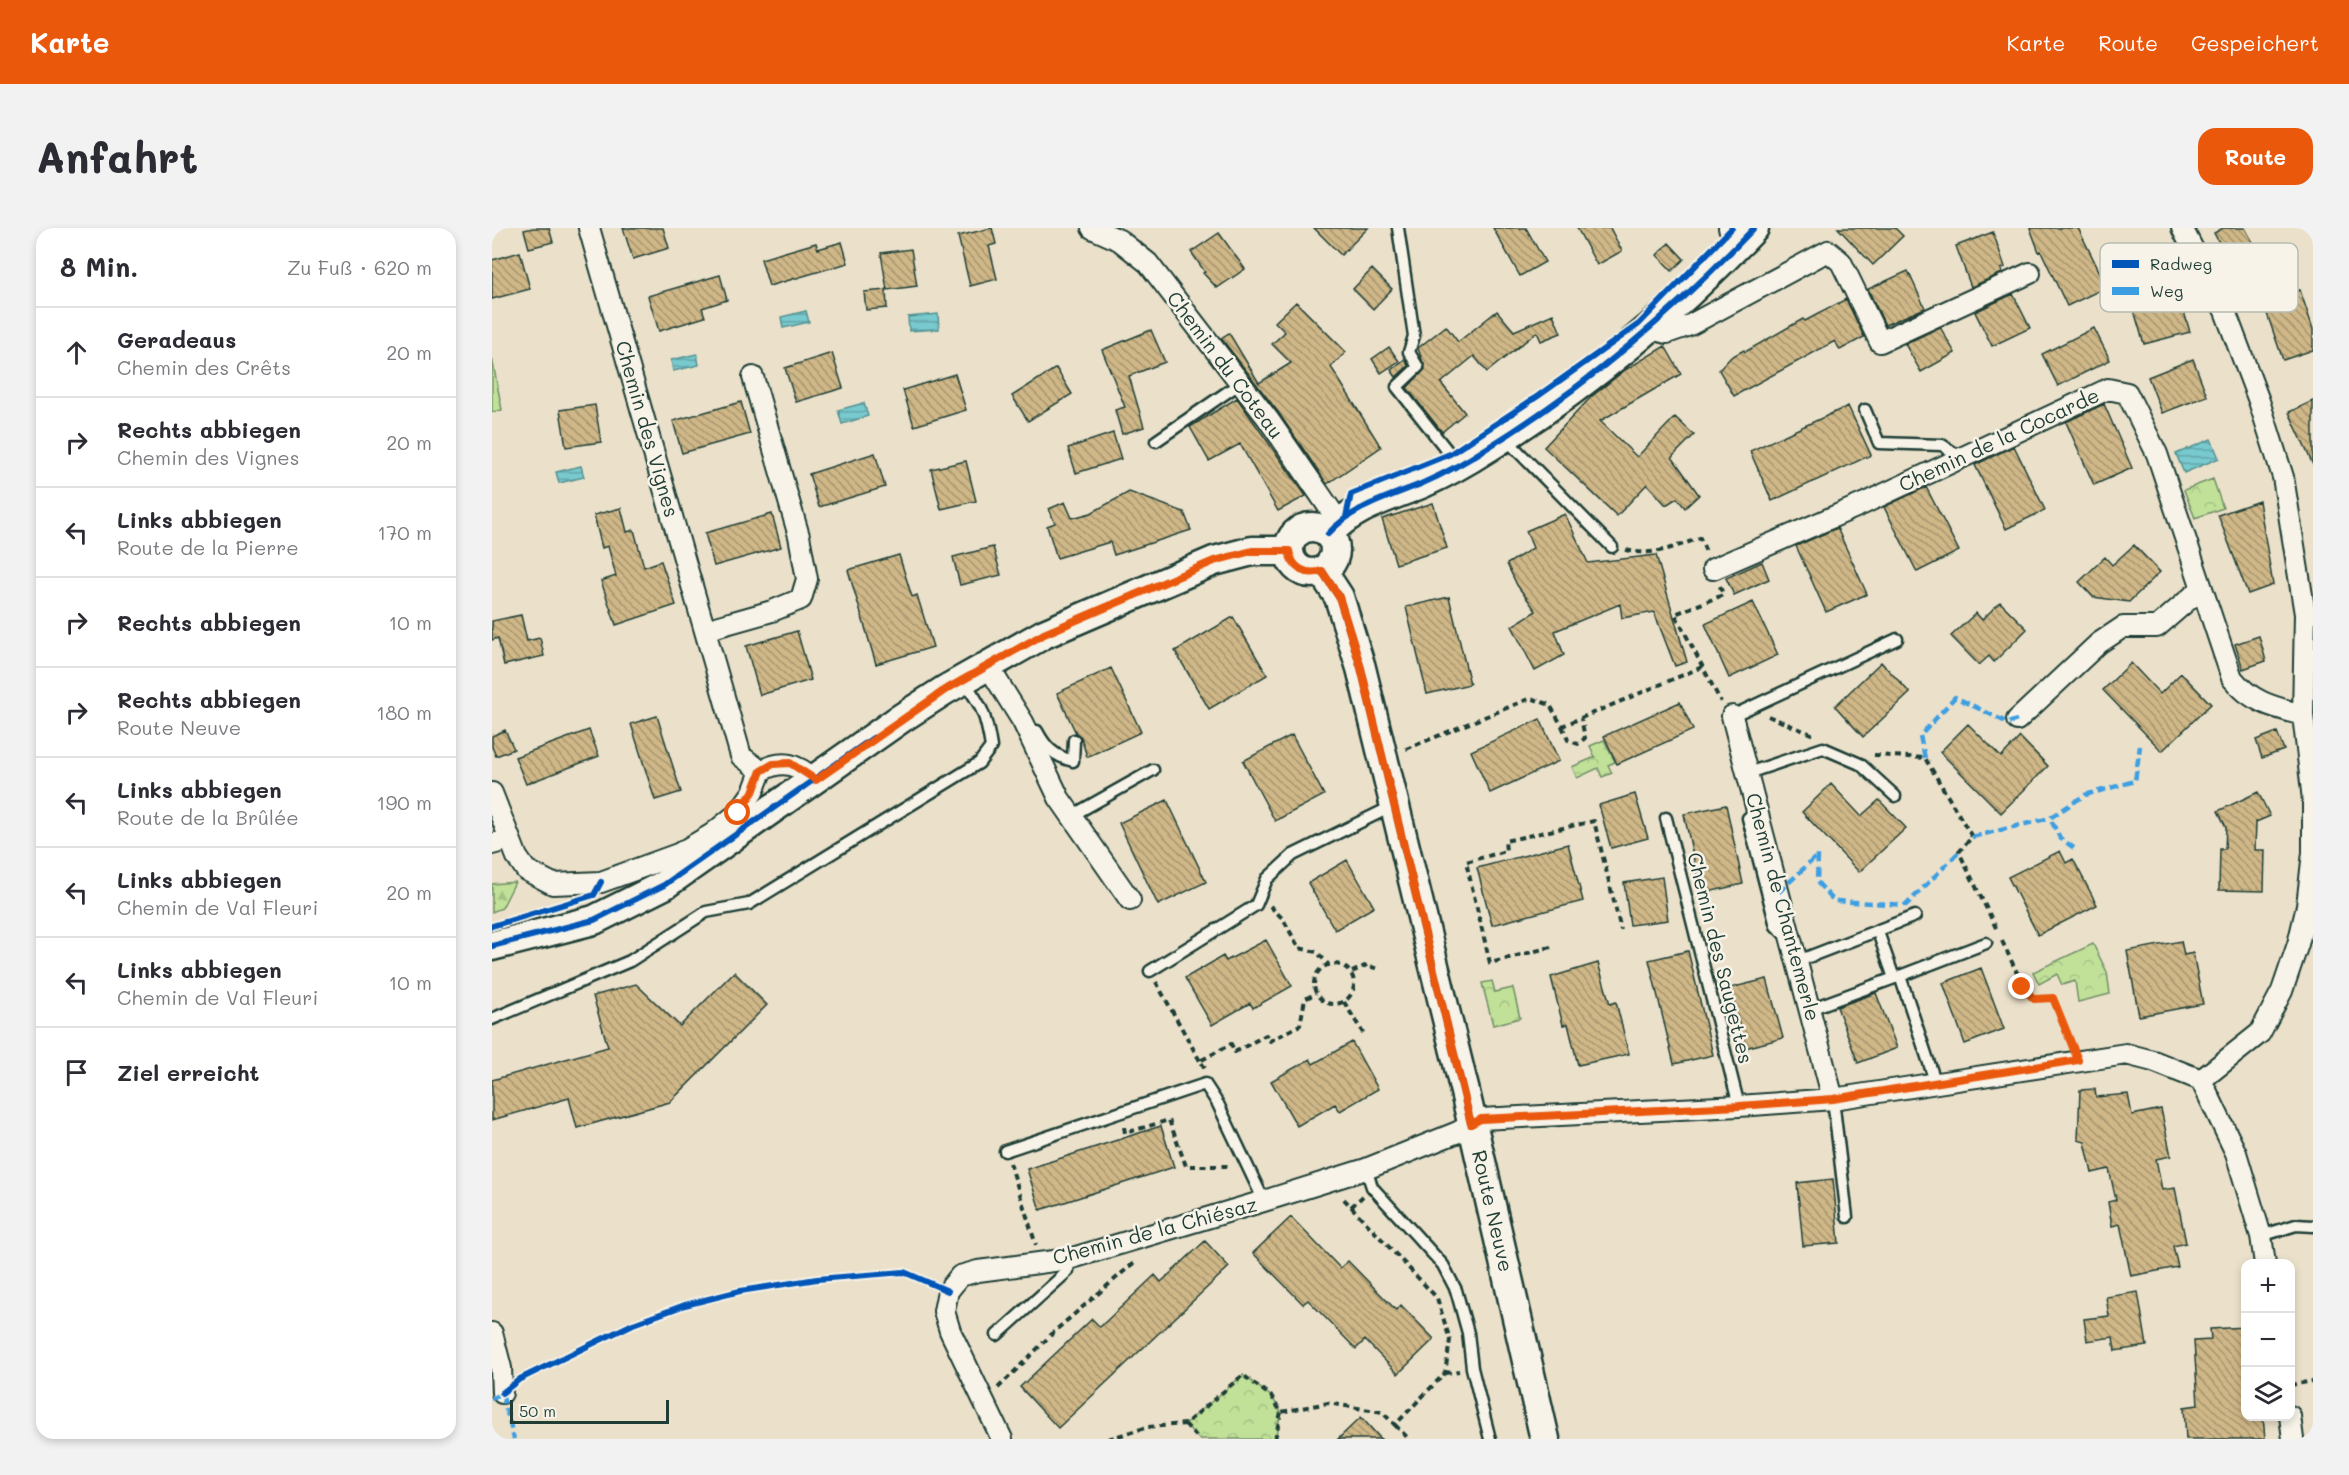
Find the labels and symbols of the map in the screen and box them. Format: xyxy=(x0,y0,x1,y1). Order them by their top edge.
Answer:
legend xyxy=(2100,243,2298,312)
text: Radweg xyxy=(2150,253,2212,274)
text: Weg xyxy=(2150,280,2183,301)
street label: Chemin du Coteau xyxy=(1162,285,1290,443)
street label: Chemin des Vignes xyxy=(610,337,686,520)
street label: Chemin de la Cocarde xyxy=(1894,381,2103,497)
street label: Chemin de Chantemerle xyxy=(1741,790,1827,1024)
route start xyxy=(724,799,750,825)
street label: Chemin des Saugettes xyxy=(1682,849,1760,1066)
route end xyxy=(2008,973,2034,999)
street label: Route Neuve xyxy=(1467,1147,1520,1274)
street label: Chemin de la Chiésaz xyxy=(1050,1190,1260,1270)
scale bar xyxy=(510,1397,669,1424)

